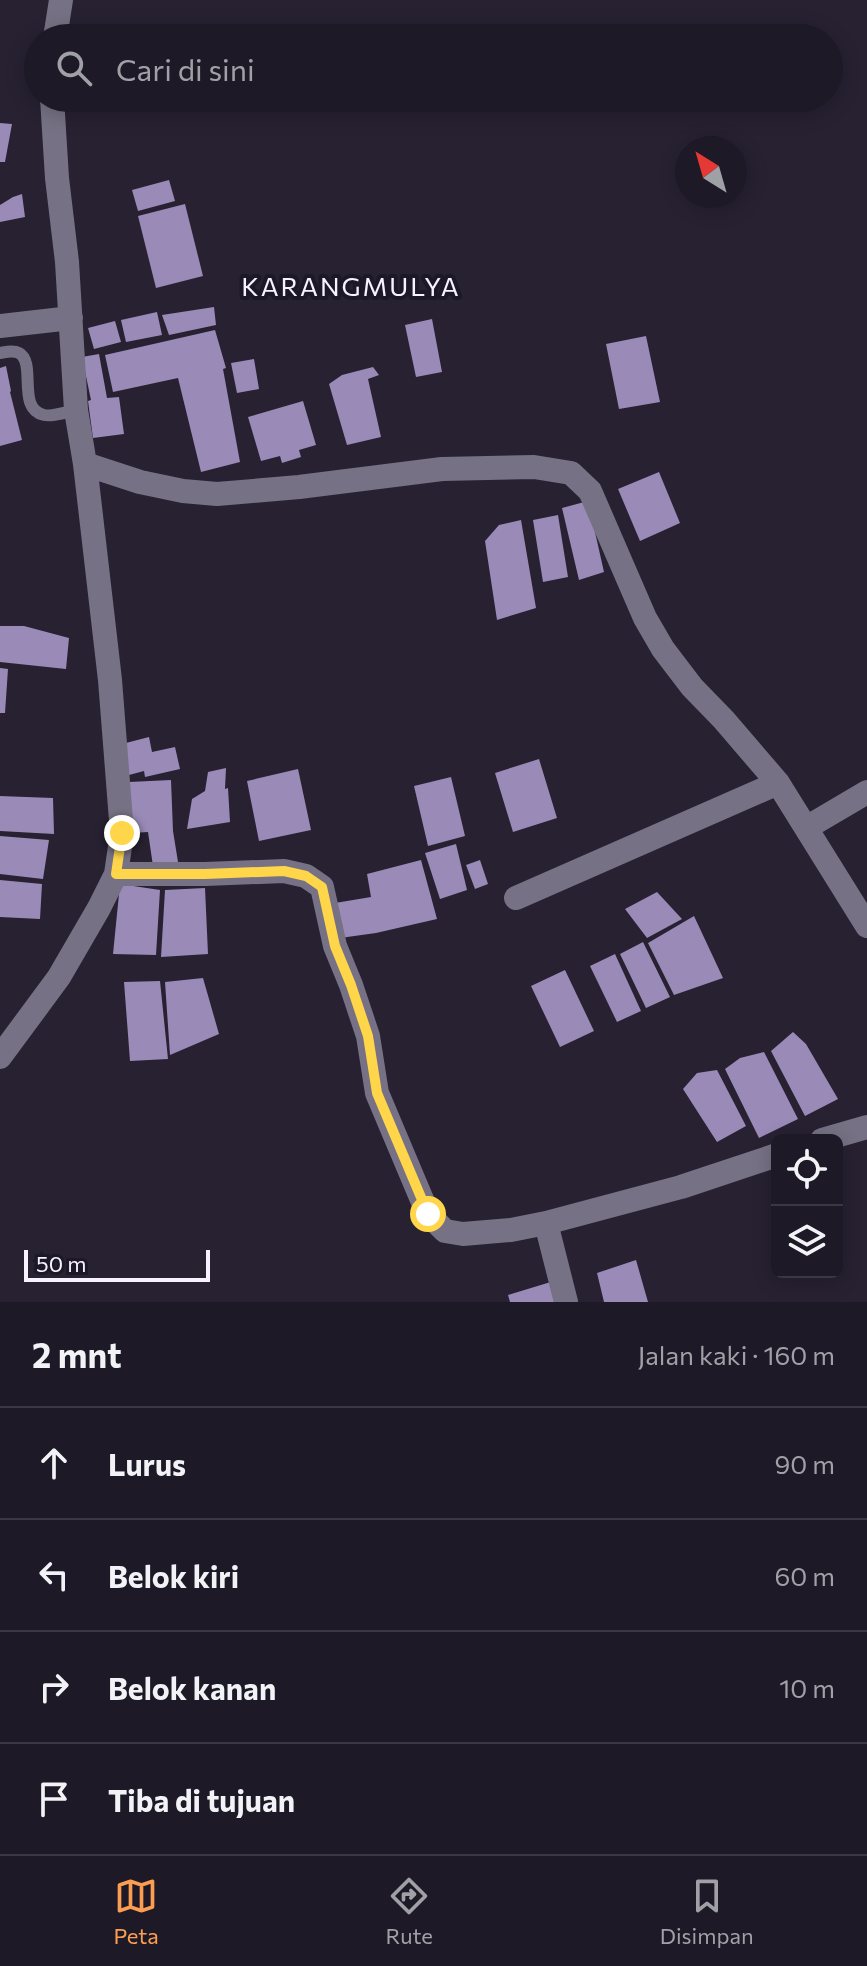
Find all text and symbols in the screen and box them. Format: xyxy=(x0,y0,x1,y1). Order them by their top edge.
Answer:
search box xyxy=(24,24,843,112)
icon: search xyxy=(52,46,96,90)
text: Cari di sini xyxy=(116,50,255,87)
north arrow xyxy=(675,136,747,208)
district label: KARANGMULYA xyxy=(241,270,461,301)
route end xyxy=(104,815,140,851)
map controls xyxy=(771,1134,843,1278)
button: locate xyxy=(771,1134,843,1206)
route start xyxy=(410,1196,446,1232)
button: layers xyxy=(771,1206,843,1278)
scale bar xyxy=(24,1246,210,1282)
text: 50 m xyxy=(36,1250,86,1277)
text: 2 mnt xyxy=(32,1333,122,1375)
text: Jalan kaki · 160 m xyxy=(638,1339,835,1370)
icon: ahead xyxy=(32,1441,76,1485)
text: Lurus xyxy=(108,1445,186,1482)
text: 90 m xyxy=(775,1448,835,1479)
icon: left xyxy=(32,1553,76,1597)
text: Belok kiri xyxy=(108,1557,239,1594)
text: 60 m xyxy=(775,1560,835,1591)
icon: right xyxy=(32,1665,76,1709)
text: Belok kanan xyxy=(108,1669,276,1706)
text: 10 m xyxy=(779,1672,835,1703)
icon: arrive xyxy=(32,1777,76,1821)
text: Tiba di tujuan xyxy=(108,1781,295,1818)
tab: Peta xyxy=(113,1874,159,1949)
tab: Rute xyxy=(386,1874,433,1949)
tab: Disimpan xyxy=(660,1874,754,1949)

